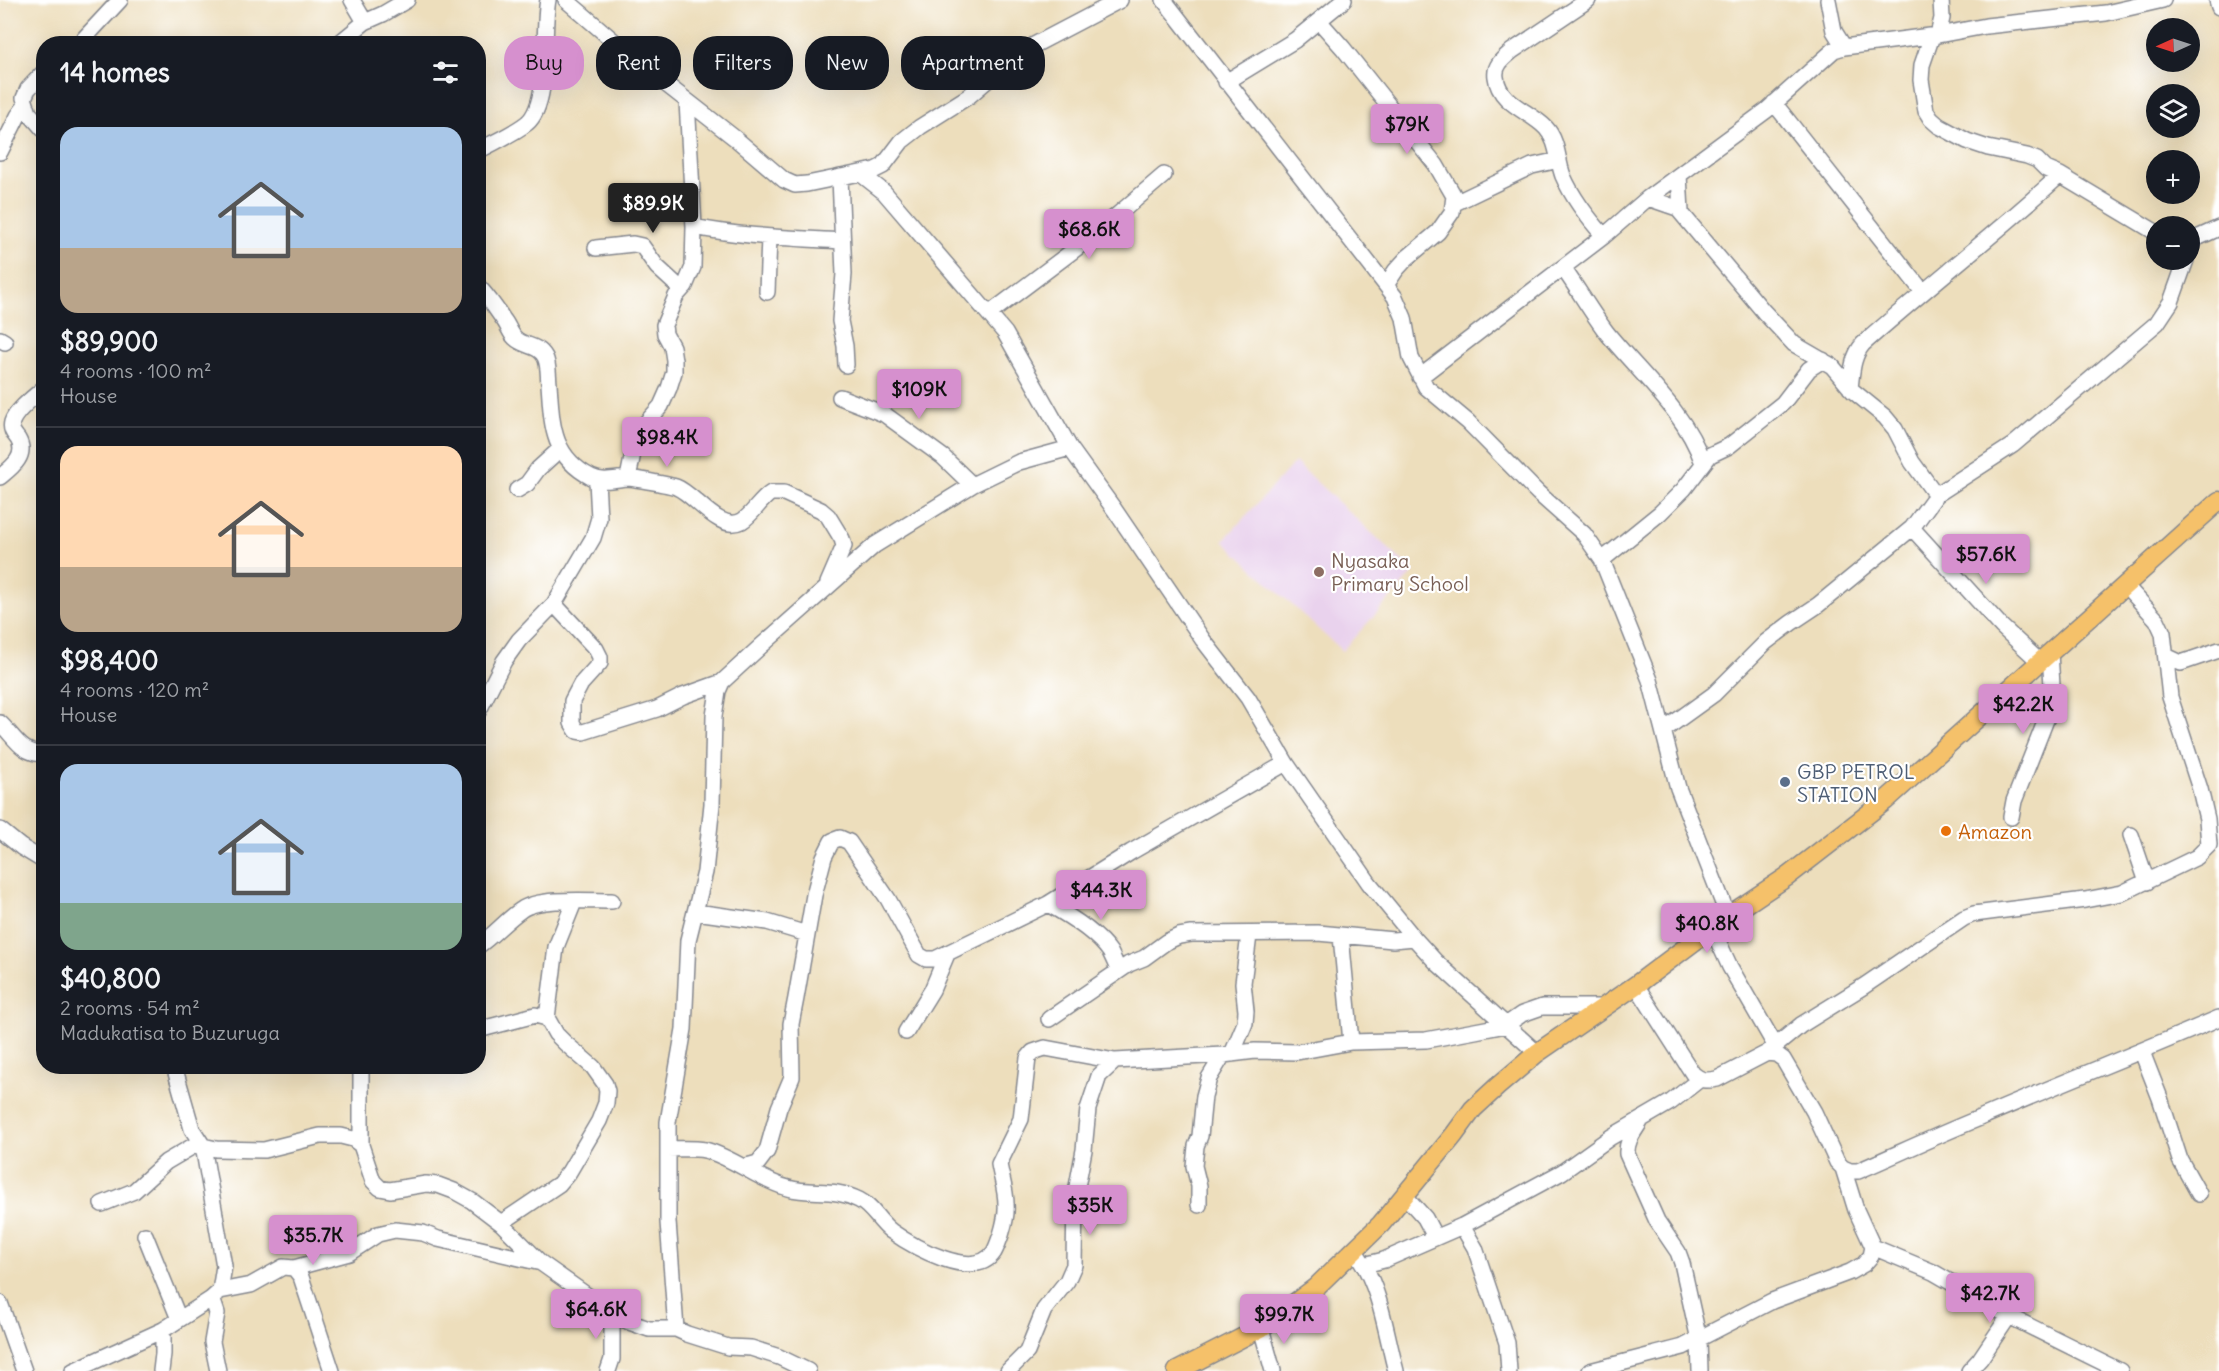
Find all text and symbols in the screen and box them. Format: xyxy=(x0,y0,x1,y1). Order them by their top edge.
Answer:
north arrow xyxy=(2146,18,2200,72)
map controls xyxy=(2146,18,2200,270)
chip: Buy xyxy=(504,36,584,90)
chip: Rent xyxy=(596,36,681,90)
chip: Filters xyxy=(693,36,793,90)
chip: New xyxy=(805,36,889,90)
chip: Apartment xyxy=(901,36,1045,90)
text: 14 homes xyxy=(60,56,170,89)
icon: filters xyxy=(429,56,462,89)
button: layers xyxy=(2146,84,2200,138)
pin: $79K xyxy=(1371,104,1443,155)
text: $79K xyxy=(1385,111,1429,136)
button: + xyxy=(2146,150,2200,204)
icon: home xyxy=(207,166,315,274)
pin: $89.9K xyxy=(604,183,702,234)
text: $89.9K xyxy=(622,190,684,215)
pin: $68.6K xyxy=(1040,209,1138,260)
text: $68.6K xyxy=(1058,216,1120,241)
button: − xyxy=(2146,216,2200,270)
text: $89,900 xyxy=(60,325,158,358)
text: 4 rooms · 100 m² xyxy=(60,358,211,383)
pin: $109K xyxy=(877,369,961,420)
text: $109K xyxy=(891,376,947,401)
text: House xyxy=(60,383,117,408)
pin: $98.4K xyxy=(618,417,716,468)
text: $98.4K xyxy=(636,424,698,449)
icon: home xyxy=(207,485,315,593)
pin: $57.6K xyxy=(1937,534,2035,585)
text: $57.6K xyxy=(1956,541,2016,566)
place label: Nyasaka Primary School xyxy=(1331,548,1469,596)
marker: Nyasaka Primary School xyxy=(1312,565,1326,579)
text: $98,400 xyxy=(60,644,159,677)
text: 4 rooms · 120 m² xyxy=(60,677,209,702)
pin: $42.2K xyxy=(1974,684,2072,735)
text: $42.2K xyxy=(1992,691,2054,716)
text: House xyxy=(60,702,117,727)
place label: GBP PETROL STATION xyxy=(1797,759,1915,807)
marker: GBP PETROL STATION xyxy=(1778,775,1792,789)
icon: home xyxy=(207,803,315,911)
place label: Amazon xyxy=(1958,819,2032,844)
marker: Amazon xyxy=(1939,824,1953,838)
pin: $44.3K xyxy=(1052,870,1150,921)
text: $44.3K xyxy=(1070,877,1132,902)
pin: $40.8K xyxy=(1658,903,1756,954)
text: $40.8K xyxy=(1675,910,1739,935)
text: $40,800 xyxy=(60,962,161,995)
text: 2 rooms · 54 m² xyxy=(60,995,200,1020)
text: Madukatisa to Buzuruga xyxy=(60,1020,280,1045)
pin: $35K xyxy=(1054,1185,1126,1236)
text: $35K xyxy=(1067,1192,1113,1217)
pin: $35.7K xyxy=(264,1215,362,1266)
text: $35.7K xyxy=(283,1222,343,1247)
pin: $42.7K xyxy=(1941,1273,2039,1324)
text: $42.7K xyxy=(1960,1280,2020,1305)
pin: $64.6K xyxy=(547,1289,645,1340)
pin: $99.7K xyxy=(1235,1294,1333,1345)
text: $64.6K xyxy=(565,1296,627,1321)
text: $99.7K xyxy=(1254,1301,1314,1326)

